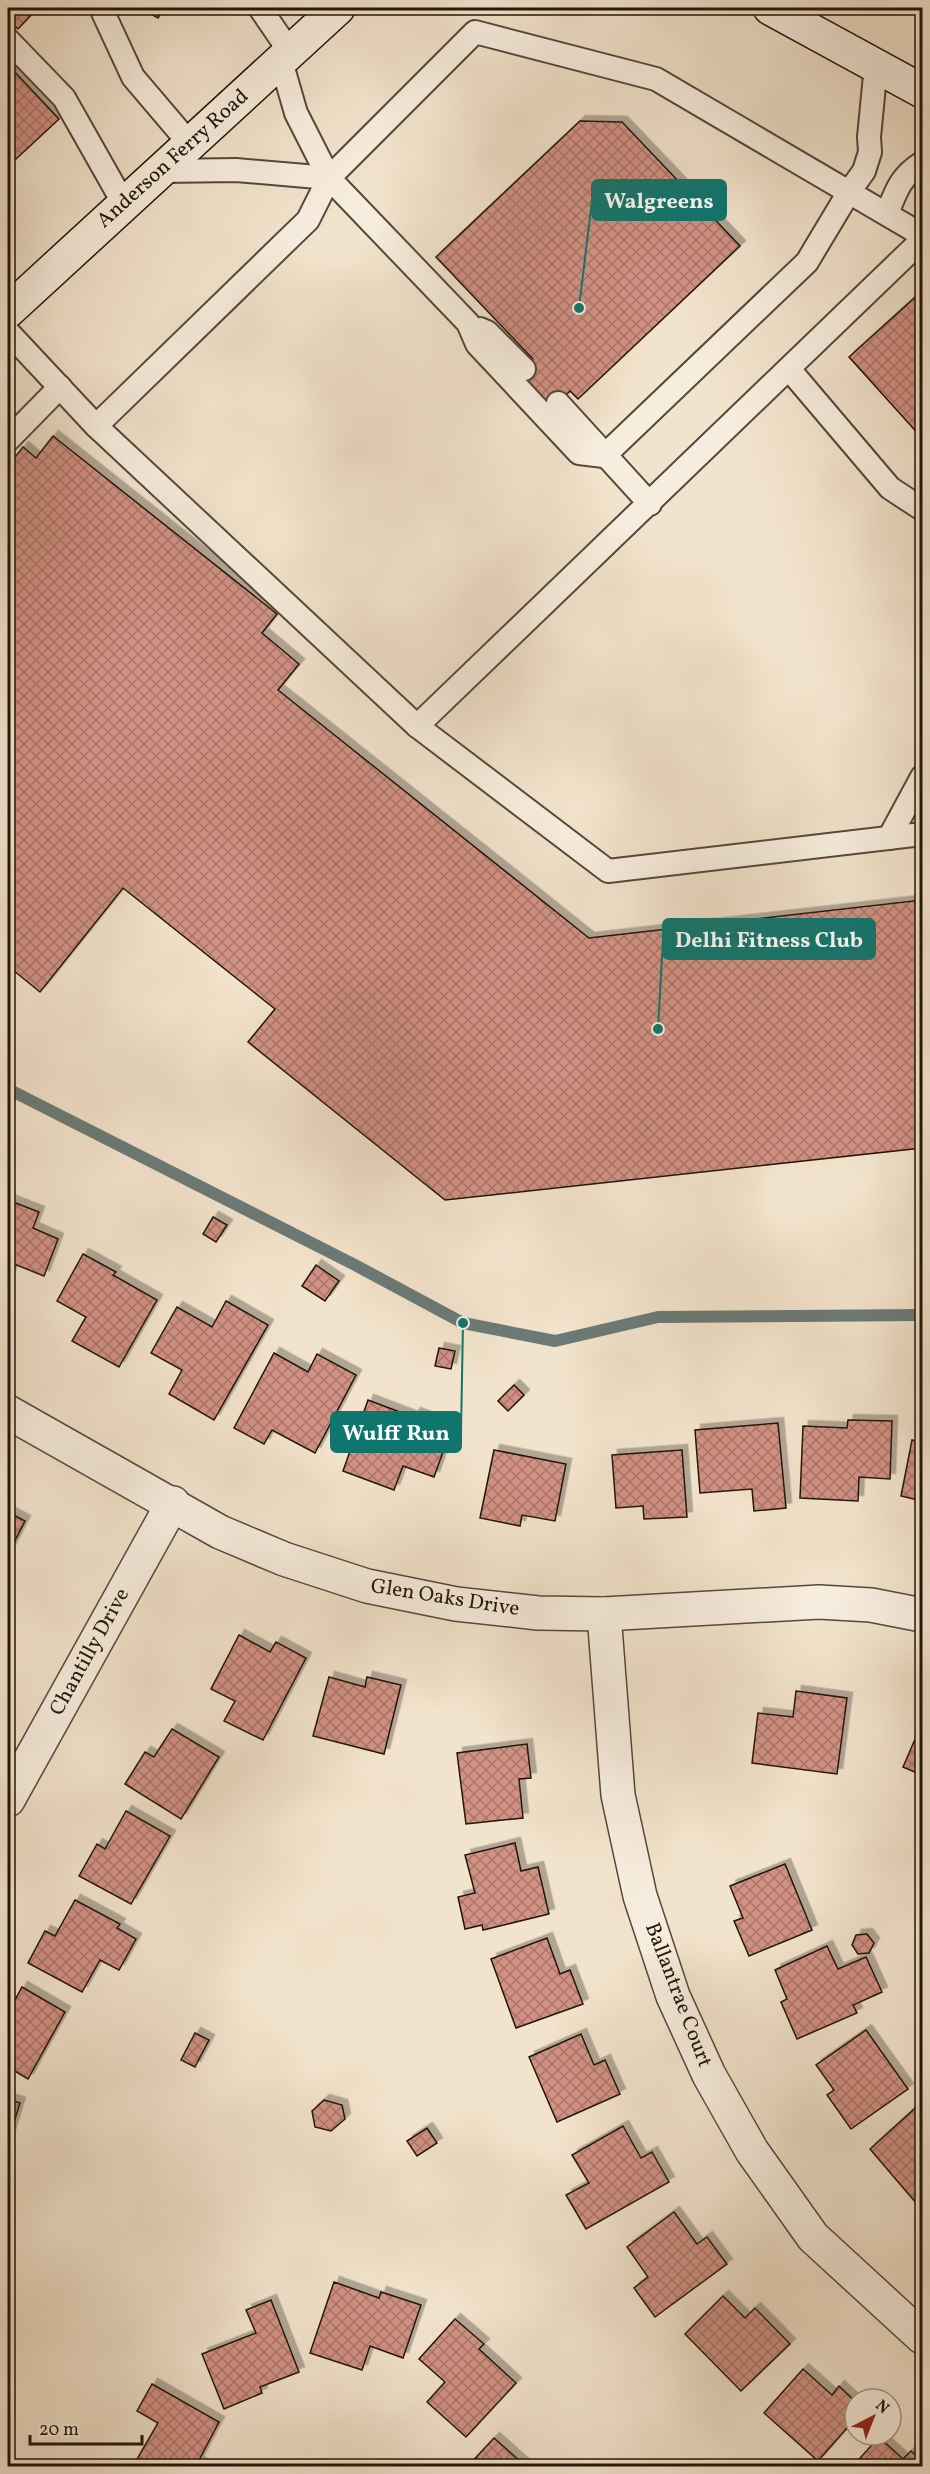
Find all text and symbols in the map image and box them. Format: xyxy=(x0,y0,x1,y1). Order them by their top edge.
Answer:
street label: Anderson Ferry Road xyxy=(91,83,255,235)
callout: Walgreens xyxy=(592,180,726,220)
text: Walgreens xyxy=(604,187,714,218)
callout: Delhi Fitness Club xyxy=(663,919,875,959)
text: Delhi Fitness Club xyxy=(675,926,863,957)
callout: Wulff Run xyxy=(331,1412,461,1452)
text: Wulff Run xyxy=(342,1419,450,1450)
street label: Glen Oaks Drive xyxy=(369,1572,521,1624)
street label: Chantilly Drive xyxy=(43,1583,137,1721)
street label: Ballantrae Court xyxy=(637,1918,719,2072)
north arrow xyxy=(843,2387,903,2447)
text: N xyxy=(870,2395,894,2420)
scale bar xyxy=(30,2408,142,2446)
text: 20 m xyxy=(39,2418,79,2443)

